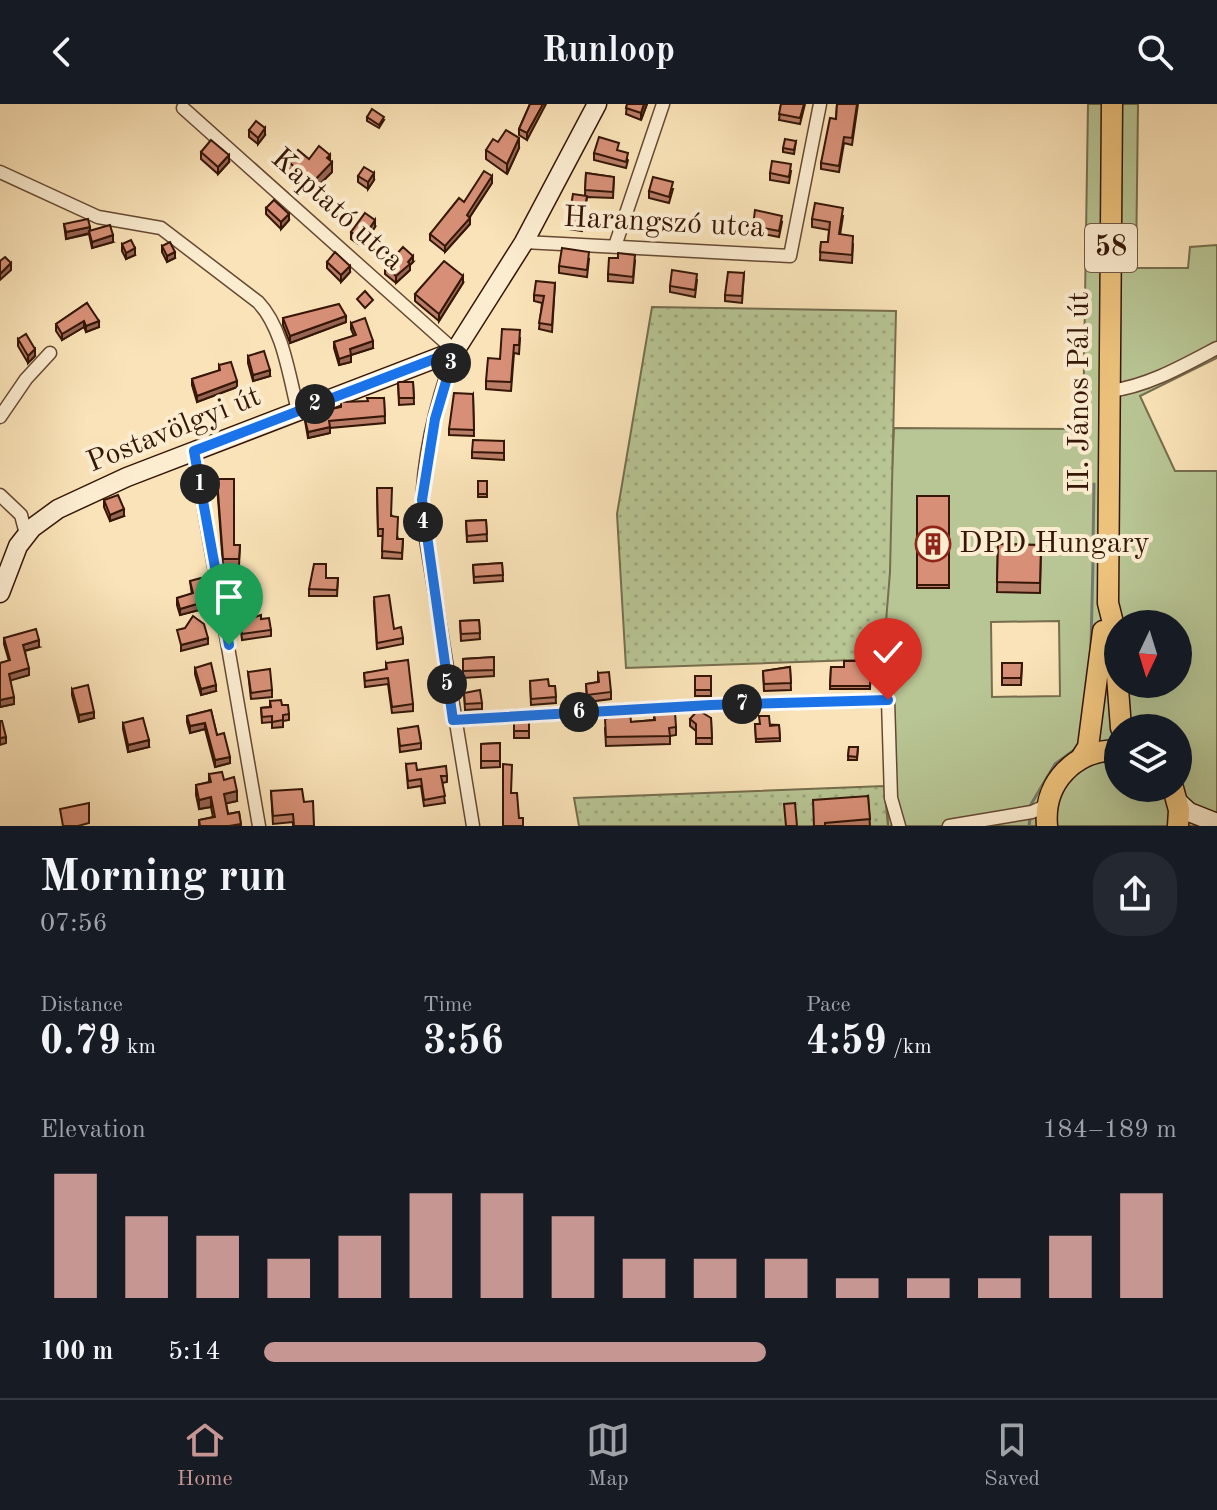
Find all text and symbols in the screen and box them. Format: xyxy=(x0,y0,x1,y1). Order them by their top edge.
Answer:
icon: back xyxy=(40,30,84,74)
icon: search xyxy=(1133,30,1177,74)
text: Runloop xyxy=(542,34,675,70)
street label: Kaptató utca xyxy=(265,143,409,277)
street label: Harangszó utca xyxy=(562,203,766,243)
road number: 58 xyxy=(1085,224,1137,272)
street label: II. János Pál út xyxy=(1065,292,1095,492)
pin: 3 xyxy=(431,343,471,383)
text: 3 xyxy=(445,352,457,374)
street label: Postavölgyi út xyxy=(83,382,265,478)
pin: 2 xyxy=(295,384,335,424)
text: 2 xyxy=(309,393,321,415)
pin: 1 xyxy=(180,464,220,504)
text: 1 xyxy=(194,473,206,495)
pin: 4 xyxy=(403,502,443,542)
text: 4 xyxy=(417,511,429,533)
building icon: DPD Hungary xyxy=(914,525,952,563)
place label: DPD Hungary xyxy=(959,529,1150,559)
pin xyxy=(195,563,263,645)
icon: arrive xyxy=(207,575,251,619)
north arrow xyxy=(1104,610,1192,698)
map controls xyxy=(1104,610,1192,802)
pin xyxy=(854,618,922,700)
icon: check xyxy=(866,630,910,674)
pin: 5 xyxy=(427,664,467,704)
text: 5 xyxy=(441,673,453,695)
pin: 7 xyxy=(722,684,762,724)
pin: 6 xyxy=(559,692,599,732)
text: 7 xyxy=(736,693,748,715)
text: 6 xyxy=(573,701,585,723)
button: layers xyxy=(1104,714,1192,802)
button: share xyxy=(1093,852,1177,936)
text: Morning run xyxy=(40,856,287,900)
text: 07:56 xyxy=(40,911,108,937)
text: Distance xyxy=(40,994,123,1016)
text: Time xyxy=(423,994,472,1016)
text: Pace xyxy=(806,994,851,1016)
text: 0.79 xyxy=(40,1023,121,1063)
text: 3:56 xyxy=(423,1023,504,1063)
text: 4:59 xyxy=(806,1023,887,1063)
text: km xyxy=(121,1036,156,1058)
text: /km xyxy=(887,1036,932,1058)
text: Elevation xyxy=(40,1117,146,1143)
text: 184–189 m xyxy=(1042,1117,1177,1143)
text: 100 m xyxy=(40,1339,113,1365)
text: 5:14 xyxy=(168,1339,221,1365)
tab: Home xyxy=(177,1418,233,1493)
tab: Map xyxy=(586,1418,630,1493)
tab: Saved xyxy=(984,1418,1040,1493)

